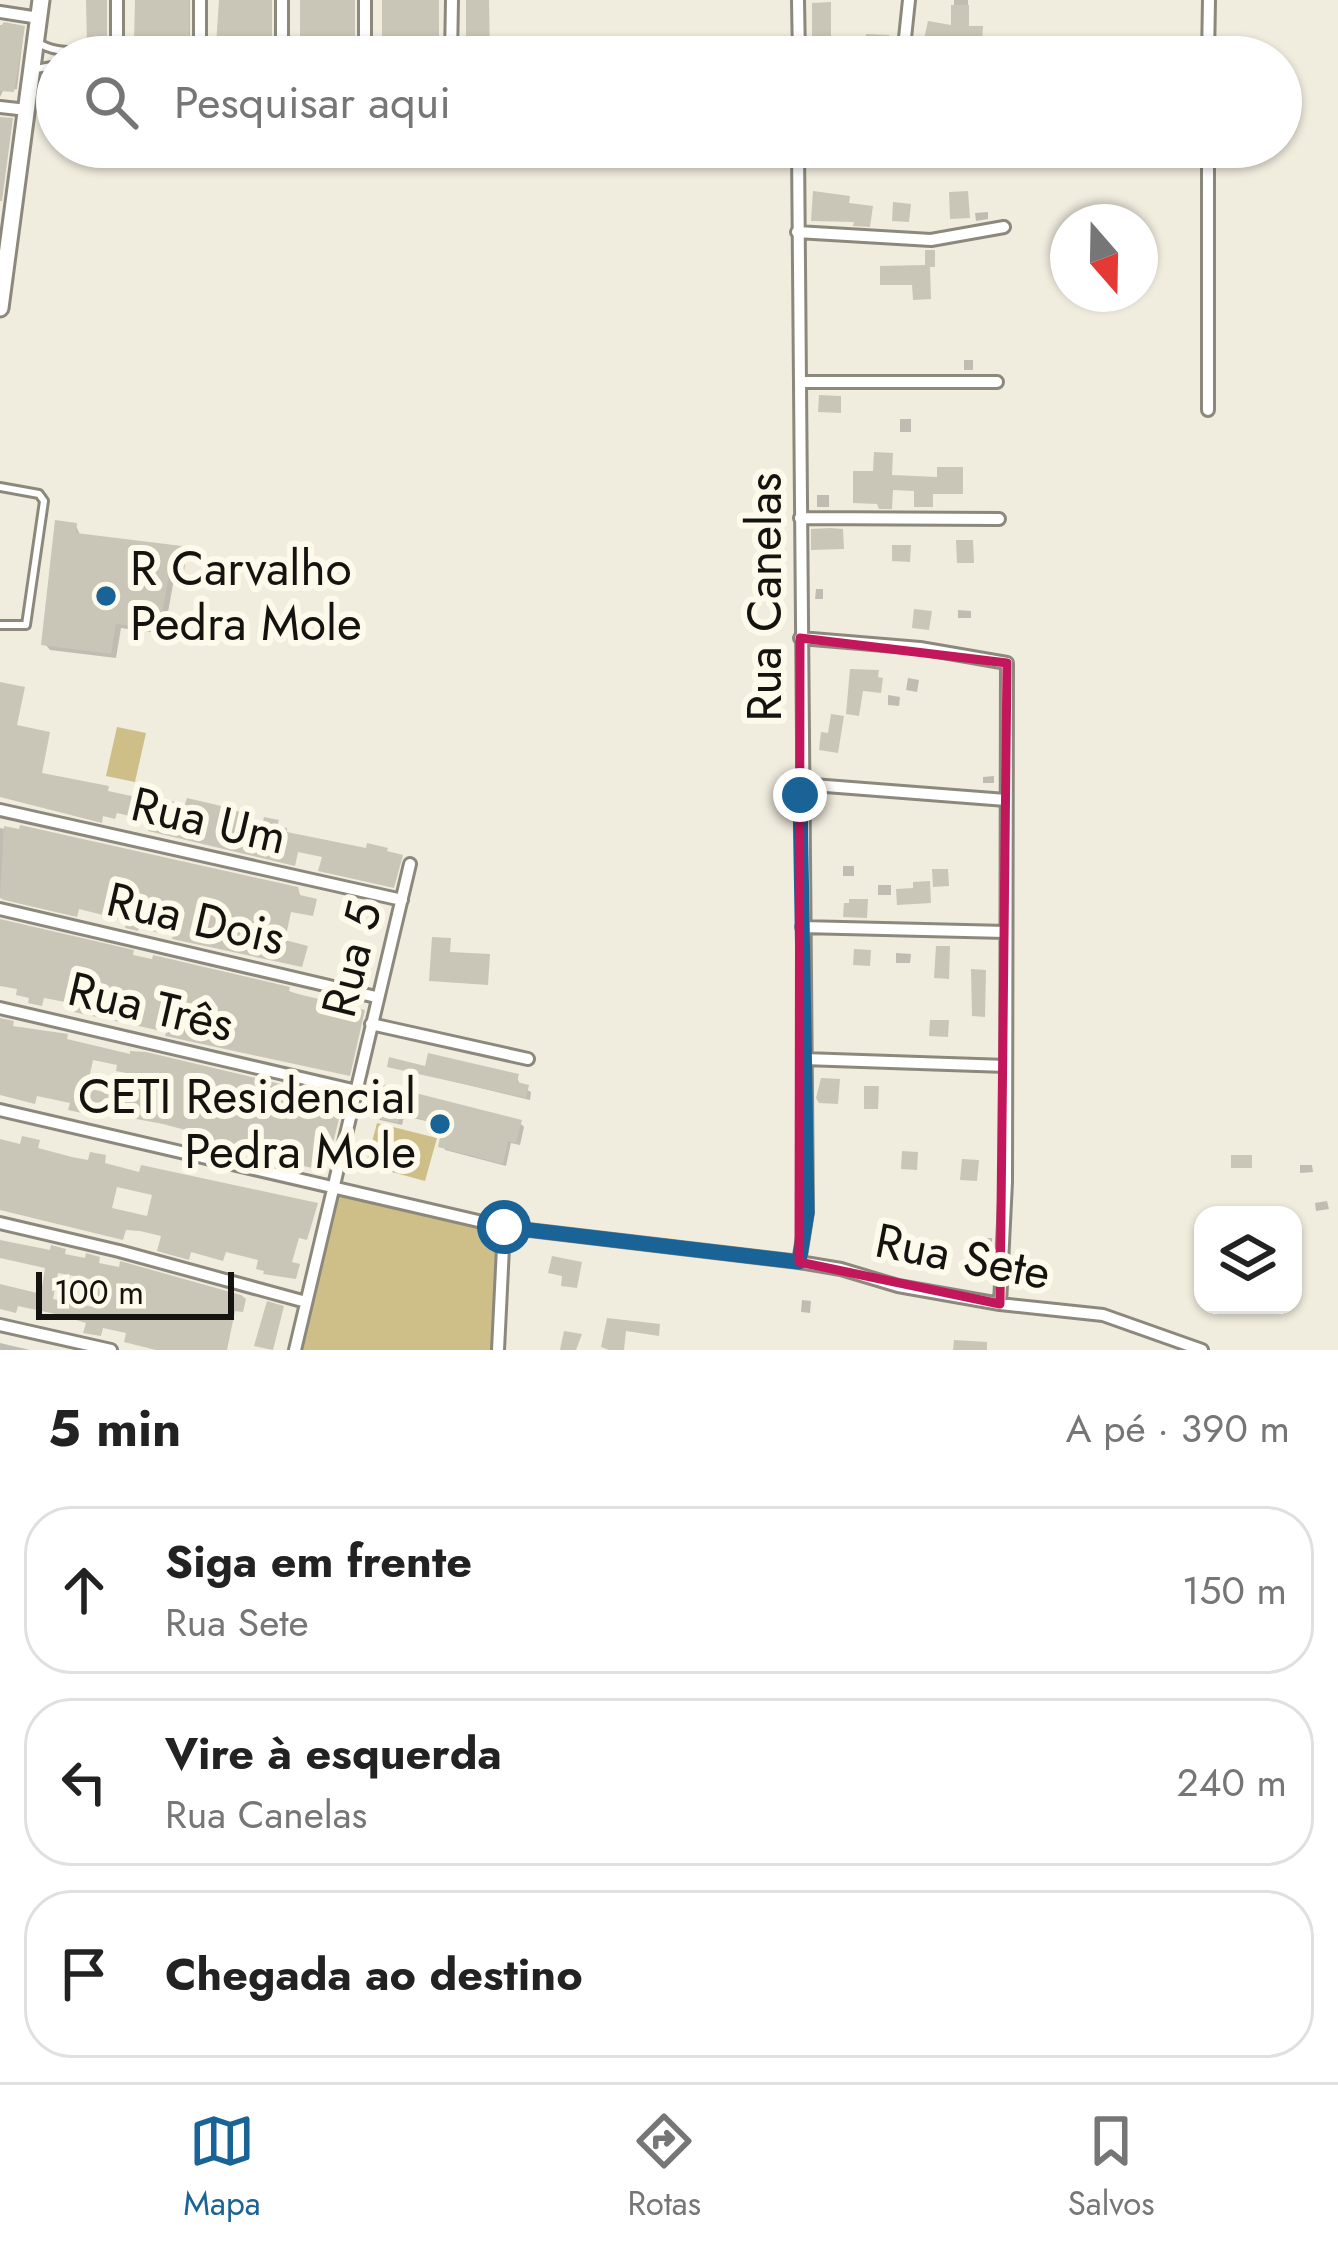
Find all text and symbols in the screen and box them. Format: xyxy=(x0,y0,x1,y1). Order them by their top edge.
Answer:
search box xyxy=(36,36,1302,168)
icon: search xyxy=(78,69,144,135)
text: Pesquisar aqui xyxy=(174,70,451,135)
north arrow xyxy=(1050,204,1158,312)
street label: Rua Canelas xyxy=(730,473,799,721)
place label: R Carvalho Pedra Mole xyxy=(130,534,362,658)
marker: R Carvalho Pedra Mole xyxy=(93,583,119,609)
route end xyxy=(773,768,827,822)
street label: Rua Um xyxy=(125,769,293,872)
street label: Rua Dois xyxy=(100,865,291,972)
street label: Rua 5 xyxy=(304,894,399,1024)
street label: Rua Três xyxy=(61,954,240,1059)
place label: CETI Residencial Pedra Mole xyxy=(78,1062,416,1186)
marker: CETI Residencial Pedra Mole xyxy=(427,1111,453,1137)
route start xyxy=(477,1200,531,1254)
street label: Rua Sete xyxy=(870,1206,1056,1307)
map controls xyxy=(1194,1206,1302,1314)
button: layers xyxy=(1194,1206,1302,1314)
scale bar xyxy=(36,1266,234,1319)
text: 100 m xyxy=(54,1269,144,1316)
text: 5 min xyxy=(48,1391,181,1465)
text: A pé · 390 m xyxy=(1066,1400,1290,1457)
text: Siga em frente xyxy=(165,1529,472,1594)
icon: ahead xyxy=(51,1557,117,1623)
text: 150 m xyxy=(1182,1562,1287,1619)
text: Rua Sete xyxy=(165,1594,309,1651)
text: Vire à esquerda xyxy=(165,1721,502,1786)
icon: left xyxy=(51,1749,117,1815)
text: 240 m xyxy=(1177,1754,1287,1811)
text: Rua Canelas xyxy=(165,1786,367,1843)
icon: arrive xyxy=(51,1941,117,2007)
text: Chegada ao destino xyxy=(165,1942,583,2007)
tab: Mapa xyxy=(183,2108,261,2227)
tab: Rotas xyxy=(627,2108,701,2227)
tab: Salvos xyxy=(1068,2108,1155,2227)

